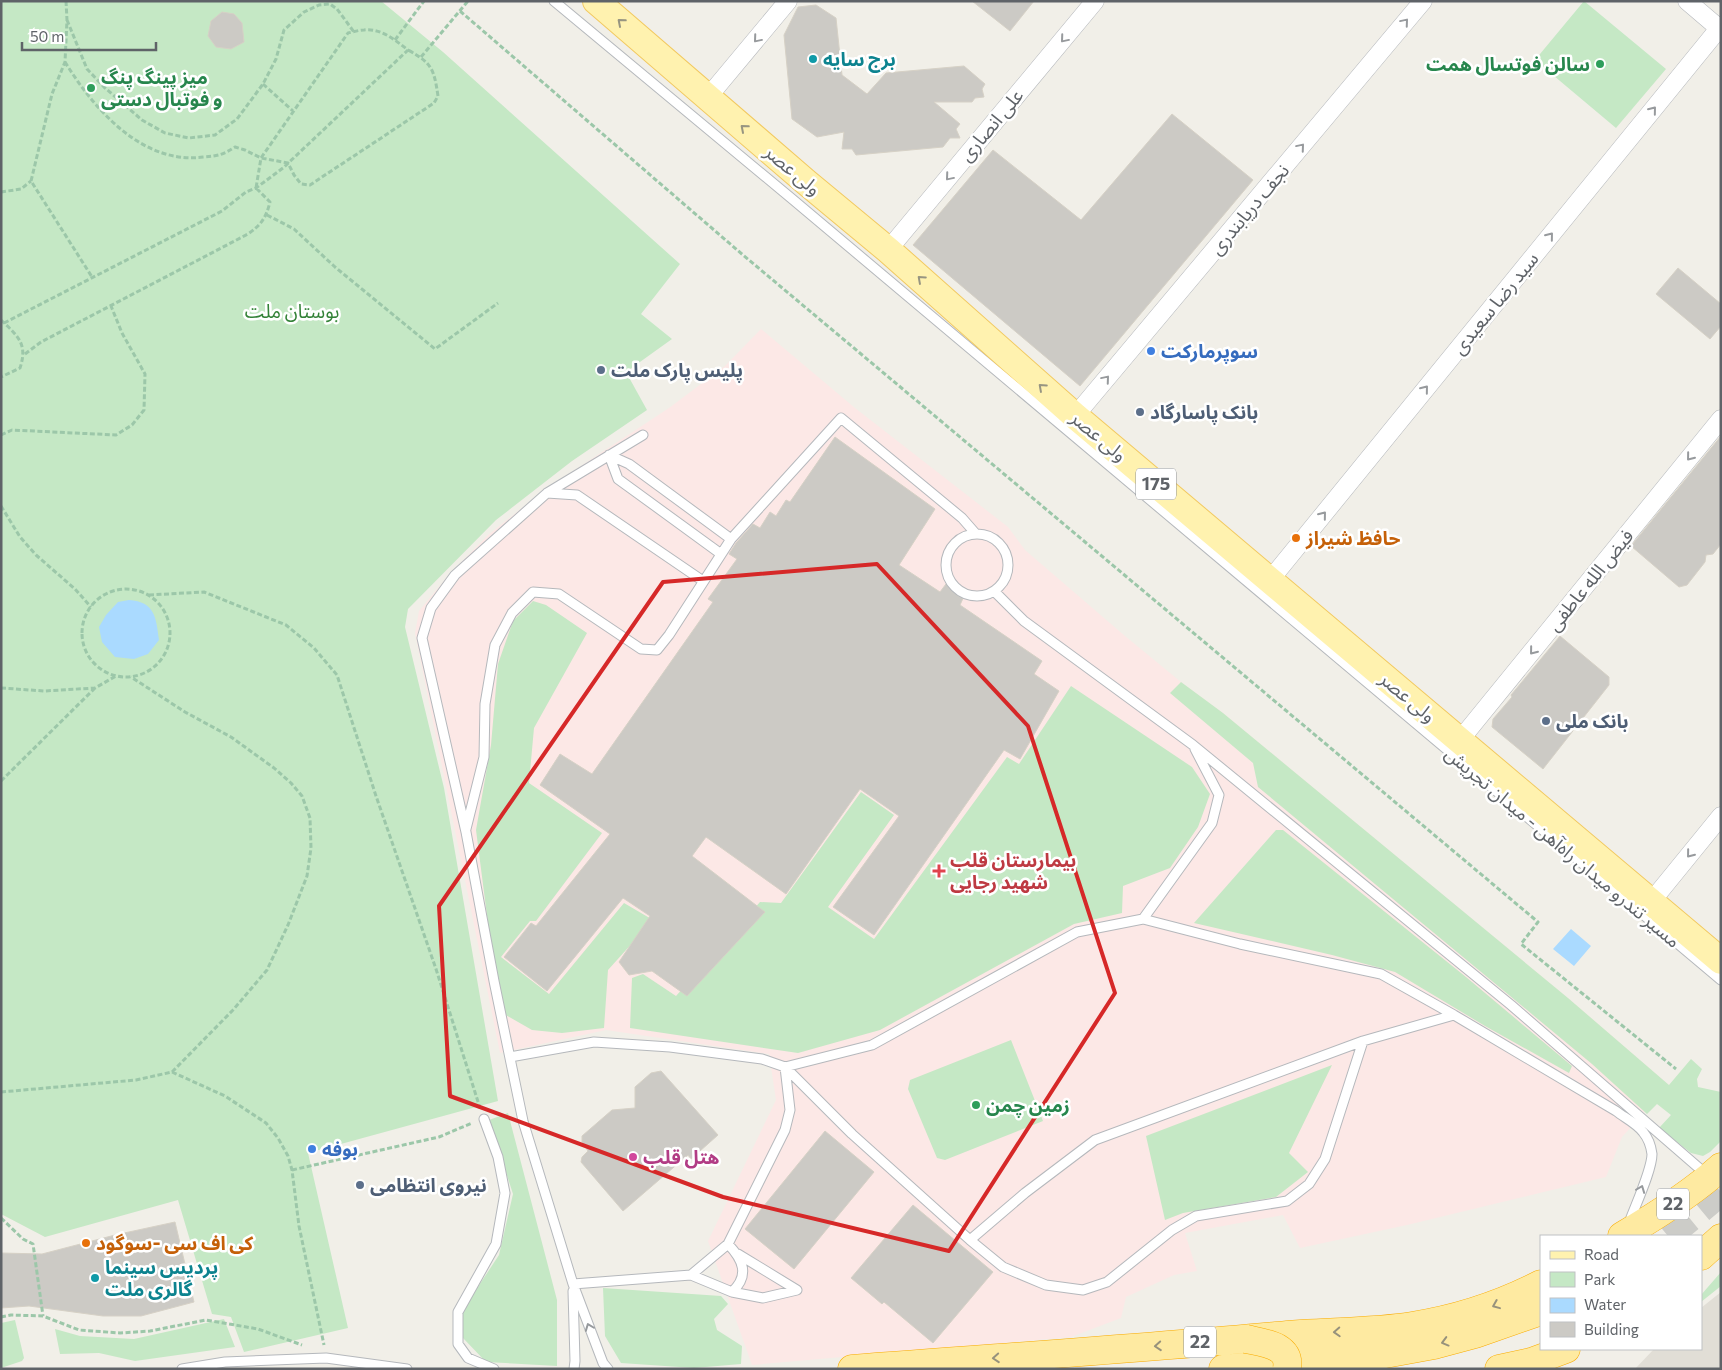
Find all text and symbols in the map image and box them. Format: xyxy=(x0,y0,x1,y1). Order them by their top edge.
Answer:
one-way arrow xyxy=(617,19,626,28)
one-way arrow xyxy=(1399,19,1408,28)
scale bar xyxy=(22,20,156,52)
text: 50 m xyxy=(30,27,64,45)
one-way arrow xyxy=(754,33,763,42)
one-way arrow xyxy=(1061,33,1070,42)
place label: برج سایه xyxy=(823,47,896,73)
place label: سالن فوتسال همت xyxy=(1426,52,1590,76)
marker: برج سایه xyxy=(807,53,819,65)
marker: سالن فوتسال همت xyxy=(1594,58,1606,70)
place label: میز پینگ پنگ و فوتبال دستی xyxy=(101,65,222,111)
marker: میز پینگ پنگ و فوتبال دستی xyxy=(85,82,97,94)
street label: علی انصاری xyxy=(954,84,1028,166)
one-way arrow xyxy=(1647,107,1655,116)
one-way arrow xyxy=(740,125,749,134)
street label: ولی عصر xyxy=(759,139,826,200)
one-way arrow xyxy=(1295,144,1303,153)
street label: نجف دریابندری xyxy=(1204,159,1294,259)
one-way arrow xyxy=(945,171,954,180)
one-way arrow xyxy=(1544,233,1552,242)
street label: سید رضا سعیدی xyxy=(1446,247,1544,359)
one-way arrow xyxy=(917,276,926,285)
park label: بوستان ملت xyxy=(245,299,339,323)
place label: سوپرمارکت xyxy=(1161,339,1258,364)
marker: سوپرمارکت xyxy=(1145,345,1157,357)
place label: پلیس پارک ملت xyxy=(611,358,743,383)
marker: پلیس پارک ملت xyxy=(595,364,607,376)
one-way arrow xyxy=(1101,375,1110,384)
one-way arrow xyxy=(1039,384,1048,393)
one-way arrow xyxy=(1420,386,1428,395)
place label: بانک پاسارگاد xyxy=(1150,400,1258,425)
street label: ولی عصر xyxy=(1065,405,1132,466)
marker: بانک پاسارگاد xyxy=(1134,406,1146,418)
one-way arrow xyxy=(1687,451,1696,460)
road number: 175 xyxy=(1136,468,1176,499)
one-way arrow xyxy=(1317,512,1325,521)
street label: فیض الله عاطفی xyxy=(1542,524,1638,636)
place label: حافظ شیراز xyxy=(1305,526,1400,550)
marker: حافظ شیراز xyxy=(1290,532,1302,544)
one-way arrow xyxy=(1530,645,1538,654)
street label: ولی عصر xyxy=(1374,666,1441,727)
place label: بانک ملی xyxy=(1556,709,1629,732)
marker: بانک ملی xyxy=(1540,715,1552,727)
street label: مسیر تندرو میدان راه‌آهن - میدان تجریش xyxy=(1440,741,1686,953)
place label: بیمارستان قلب شهید رجایی xyxy=(950,848,1076,894)
one-way arrow xyxy=(1687,848,1696,857)
marker: بیمارستان قلب شهید رجایی xyxy=(932,864,946,878)
place label: زمین چمن xyxy=(986,1093,1070,1118)
marker: زمین چمن xyxy=(970,1099,982,1111)
place label: بوفه xyxy=(322,1137,358,1160)
marker: بوفه xyxy=(306,1143,318,1155)
place label: هتل قلب xyxy=(643,1145,719,1169)
marker: هتل قلب xyxy=(627,1151,639,1163)
place label: نیروی انتظامی xyxy=(370,1173,487,1197)
marker: نیروی انتظامی xyxy=(354,1179,366,1191)
one-way arrow xyxy=(1635,1185,1646,1194)
road number: 22 xyxy=(1657,1188,1689,1220)
place label: کی اف سی -سوگود xyxy=(96,1231,253,1254)
legend xyxy=(1540,1235,1702,1350)
marker: کی اف سی -سوگود xyxy=(80,1237,92,1249)
text: Road xyxy=(1584,1245,1619,1263)
place label: پردیس سینما گالری ملت xyxy=(105,1255,218,1301)
text: Park xyxy=(1584,1270,1615,1288)
marker: پردیس سینما گالری ملت xyxy=(89,1272,101,1284)
text: Water xyxy=(1584,1295,1626,1313)
one-way arrow xyxy=(1493,1299,1501,1309)
text: Building xyxy=(1584,1320,1639,1338)
one-way arrow xyxy=(585,1323,595,1332)
road number: 22 xyxy=(1184,1326,1216,1358)
one-way arrow xyxy=(1333,1326,1341,1337)
one-way arrow xyxy=(1440,1336,1449,1347)
one-way arrow xyxy=(1153,1340,1161,1351)
one-way arrow xyxy=(991,1352,999,1363)

